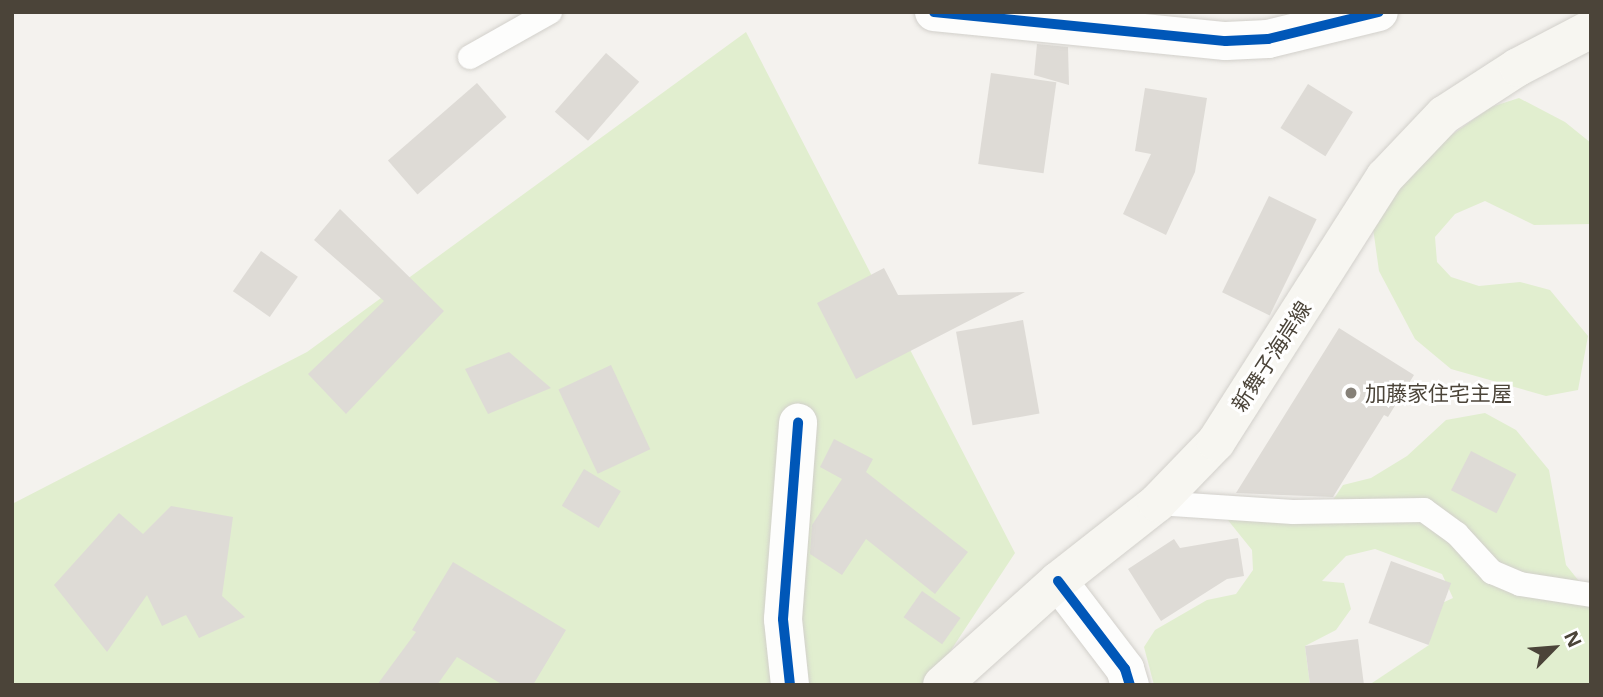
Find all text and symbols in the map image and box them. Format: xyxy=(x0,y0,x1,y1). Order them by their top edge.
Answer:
street label: 新舞子海岸線 xyxy=(1226,296,1316,416)
place label: 加藤家住宅主屋 xyxy=(1365,380,1512,406)
marker: 加藤家住宅主屋 xyxy=(1343,385,1359,401)
north arrow xyxy=(1519,613,1589,683)
text: N xyxy=(1558,627,1588,652)

